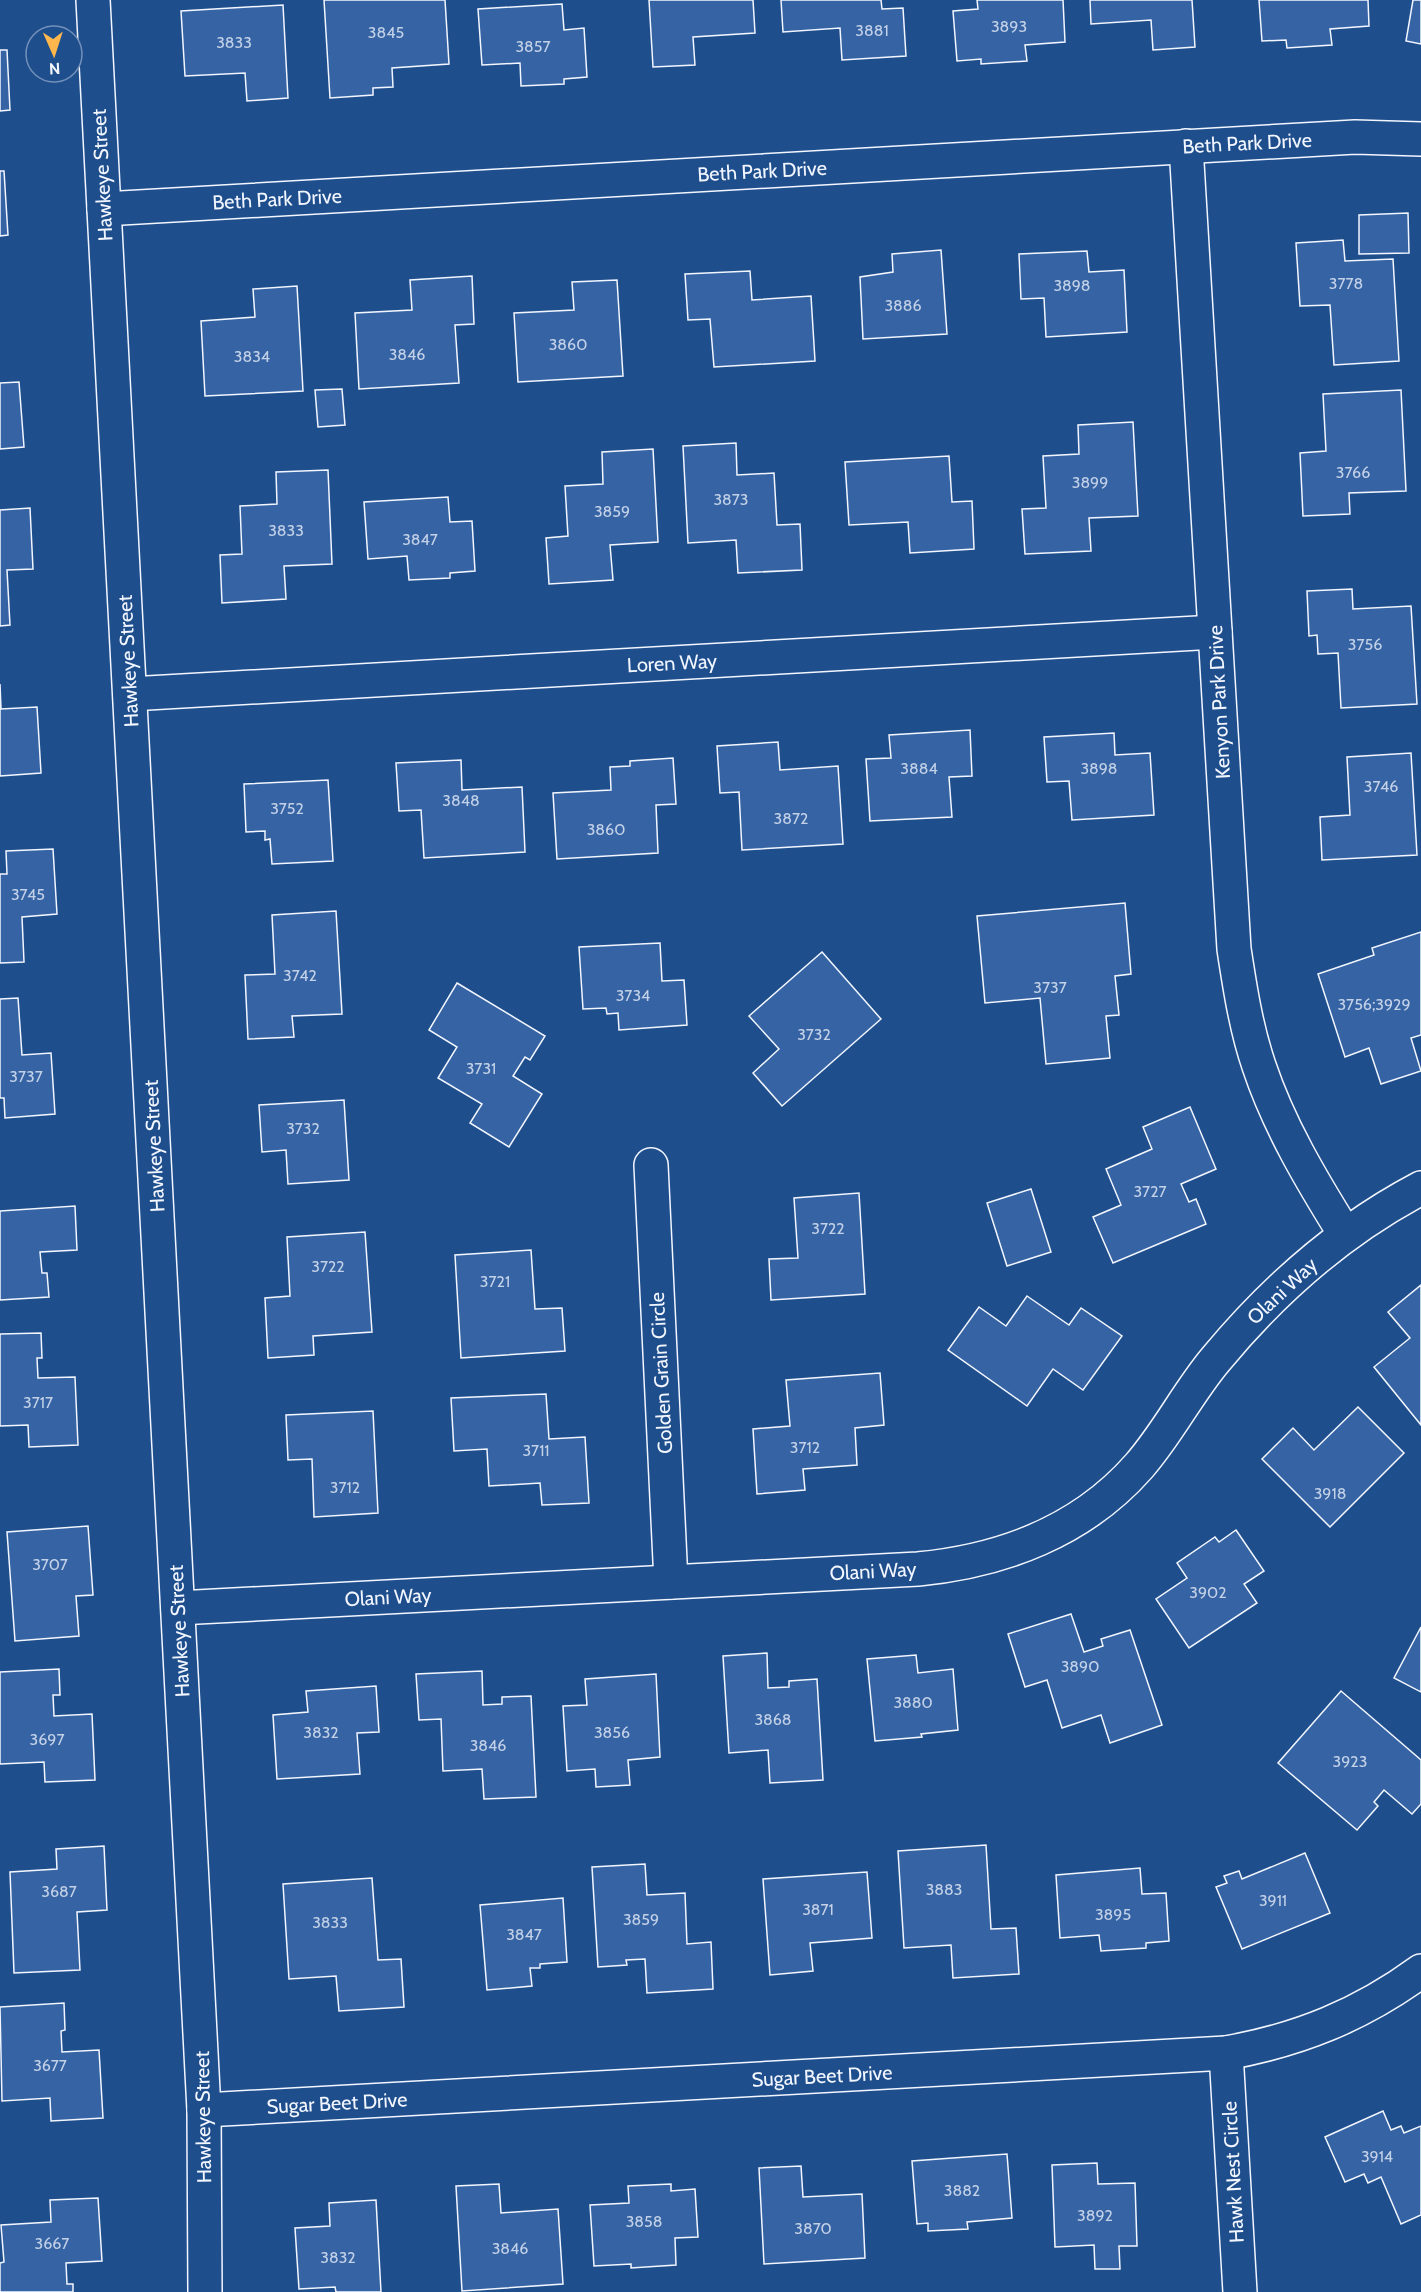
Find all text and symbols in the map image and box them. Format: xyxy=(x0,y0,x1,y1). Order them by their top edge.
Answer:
house number: 3893 xyxy=(991,17,1027,36)
house number: 3881 xyxy=(855,21,889,40)
house number: 3845 xyxy=(368,23,404,42)
north arrow xyxy=(24,24,84,84)
house number: 3833 xyxy=(216,33,252,52)
house number: 3857 xyxy=(515,37,551,56)
text: N xyxy=(49,59,61,78)
street label: Hawkeye Street xyxy=(87,108,117,242)
street label: Beth Park Drive xyxy=(1182,128,1312,158)
street label: Beth Park Drive xyxy=(697,156,827,186)
street label: Beth Park Drive xyxy=(212,184,342,214)
house number: 3778 xyxy=(1329,274,1363,293)
house number: 3898 xyxy=(1053,276,1091,295)
house number: 3886 xyxy=(884,296,922,315)
house number: 3860 xyxy=(549,335,587,354)
house number: 3846 xyxy=(389,345,425,364)
house number: 3834 xyxy=(234,347,270,366)
house number: 3766 xyxy=(1336,463,1370,482)
house number: 3899 xyxy=(1072,473,1108,492)
house number: 3873 xyxy=(713,490,749,509)
house number: 3859 xyxy=(594,502,630,521)
house number: 3833 xyxy=(268,521,304,540)
house number: 3847 xyxy=(402,530,438,549)
street label: Hawkeye Street xyxy=(113,594,143,728)
street label: Kenyon Park Drive xyxy=(1203,625,1235,779)
house number: 3756 xyxy=(1348,635,1382,654)
street label: Loren Way xyxy=(626,649,718,677)
house number: 3884 xyxy=(900,759,938,778)
house number: 3898 xyxy=(1080,759,1118,778)
house number: 3746 xyxy=(1364,777,1398,796)
house number: 3848 xyxy=(442,791,480,810)
house number: 3752 xyxy=(270,799,304,818)
house number: 3872 xyxy=(774,809,808,828)
house number: 3860 xyxy=(587,820,625,839)
house number: 3745 xyxy=(11,885,45,904)
house number: 3742 xyxy=(283,966,317,985)
house number: 3737 xyxy=(1033,978,1067,997)
house number: 3734 xyxy=(616,986,650,1005)
house number: 3756;3929 xyxy=(1337,995,1411,1014)
house number: 3732 xyxy=(797,1025,831,1044)
house number: 3731 xyxy=(466,1059,496,1078)
house number: 3737 xyxy=(9,1067,43,1086)
street label: Hawkeye Street xyxy=(139,1079,169,1213)
house number: 3732 xyxy=(286,1119,320,1138)
house number: 3727 xyxy=(1133,1182,1167,1201)
house number: 3722 xyxy=(811,1219,845,1238)
street label: Olani Way xyxy=(1242,1253,1322,1329)
house number: 3722 xyxy=(311,1257,345,1276)
house number: 3721 xyxy=(480,1272,510,1291)
street label: Golden Grain Circle xyxy=(645,1291,677,1455)
house number: 3717 xyxy=(23,1393,53,1412)
house number: 3712 xyxy=(790,1438,820,1457)
house number: 3711 xyxy=(522,1441,550,1460)
house number: 3712 xyxy=(330,1478,360,1497)
house number: 3918 xyxy=(1314,1484,1346,1503)
house number: 3707 xyxy=(32,1555,68,1574)
street label: Olani Way xyxy=(829,1557,917,1585)
street label: Hawkeye Street xyxy=(164,1564,194,1698)
street label: Olani Way xyxy=(344,1583,432,1611)
house number: 3902 xyxy=(1189,1583,1227,1602)
house number: 3890 xyxy=(1061,1657,1099,1676)
house number: 3880 xyxy=(893,1693,933,1712)
house number: 3868 xyxy=(754,1710,792,1729)
house number: 3832 xyxy=(303,1723,339,1742)
house number: 3856 xyxy=(594,1723,630,1742)
house number: 3697 xyxy=(30,1730,64,1749)
house number: 3846 xyxy=(470,1736,506,1755)
house number: 3923 xyxy=(1333,1752,1367,1771)
house number: 3883 xyxy=(926,1880,962,1899)
house number: 3687 xyxy=(41,1882,77,1901)
house number: 3911 xyxy=(1259,1891,1287,1910)
house number: 3871 xyxy=(802,1900,834,1919)
house number: 3895 xyxy=(1095,1905,1131,1924)
house number: 3859 xyxy=(623,1910,659,1929)
house number: 3833 xyxy=(312,1913,348,1932)
house number: 3847 xyxy=(506,1925,542,1944)
street label: Hawkeye Street xyxy=(190,2050,216,2183)
house number: 3677 xyxy=(33,2056,67,2075)
street label: Sugar Beet Drive xyxy=(751,2060,893,2092)
street label: Sugar Beet Drive xyxy=(266,2087,408,2119)
street label: Hawk Nest Circle xyxy=(1217,2100,1249,2244)
house number: 3914 xyxy=(1361,2147,1393,2166)
house number: 3882 xyxy=(944,2181,980,2200)
house number: 3892 xyxy=(1077,2206,1113,2225)
house number: 3858 xyxy=(626,2212,662,2231)
house number: 3870 xyxy=(794,2219,832,2238)
house number: 3667 xyxy=(35,2234,69,2253)
house number: 3846 xyxy=(492,2239,528,2258)
house number: 3832 xyxy=(320,2248,356,2267)

